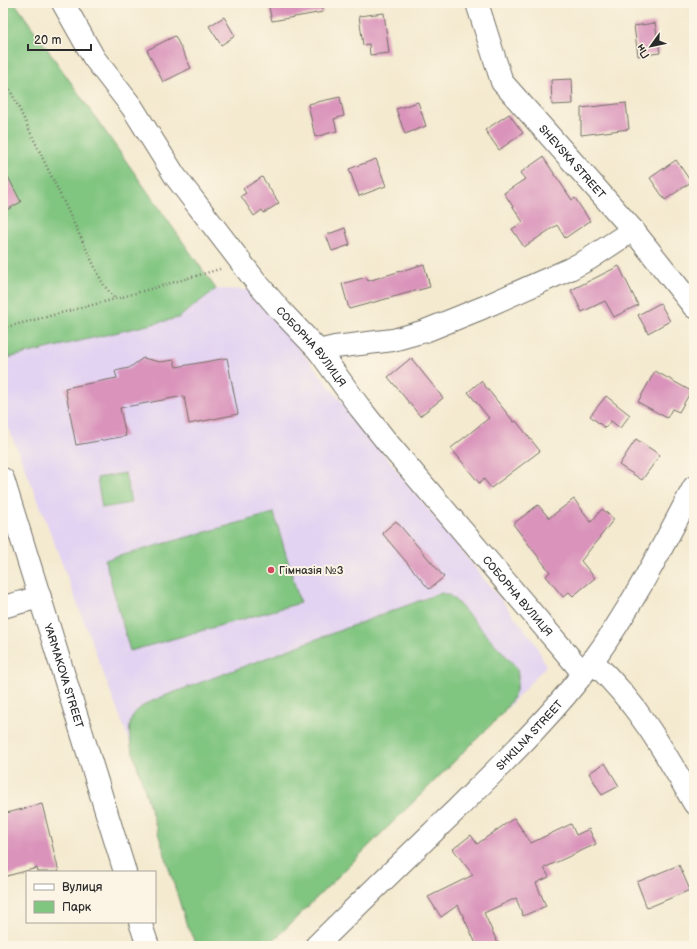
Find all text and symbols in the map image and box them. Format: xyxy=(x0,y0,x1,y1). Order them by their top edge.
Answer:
scale bar xyxy=(28,26,91,52)
north arrow xyxy=(631,26,671,66)
text: 20 m xyxy=(34,33,61,48)
text: Пн xyxy=(634,41,652,61)
street label: SHEVSKA STREET xyxy=(536,122,609,201)
street label: СОБОРНА ВУЛИЦЯ xyxy=(274,304,349,389)
street label: СОБОРНА ВУЛИЦЯ xyxy=(480,553,555,639)
place label: Гімназія №3 xyxy=(279,564,344,577)
marker: Гімназія №3 xyxy=(266,565,276,575)
street label: YARMAKOVA STREET xyxy=(41,621,87,730)
street label: SHKILNA STREET xyxy=(493,697,565,773)
legend xyxy=(26,871,156,923)
text: Вулиця xyxy=(62,880,103,895)
text: Парк xyxy=(62,900,92,915)

